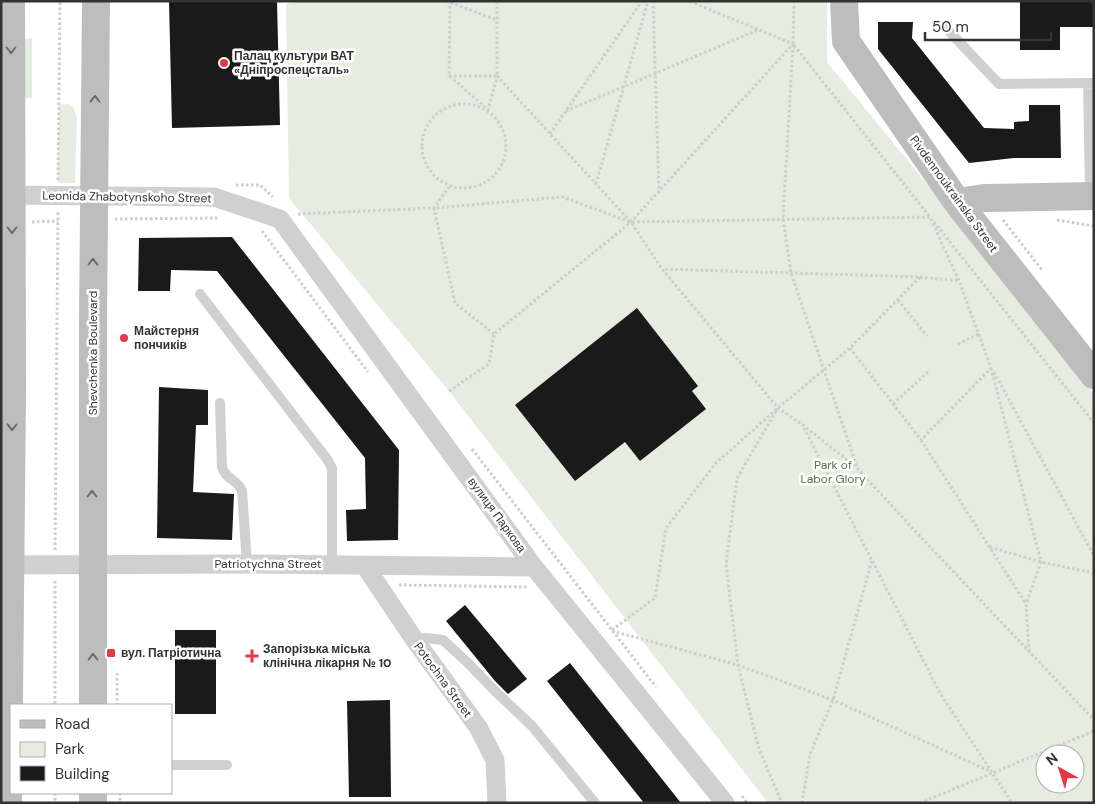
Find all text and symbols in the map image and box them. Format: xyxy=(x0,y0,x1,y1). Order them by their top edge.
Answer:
scale bar xyxy=(925,10,1051,42)
text: 50 m xyxy=(932,17,969,37)
one-way arrow xyxy=(6,46,16,54)
place label: Палац культури ВАТ «Дніпроспецсталь» xyxy=(234,48,355,78)
marker: Палац культури ВАТ «Дніпроспецсталь» xyxy=(218,57,230,69)
one-way arrow xyxy=(90,95,101,103)
street label: Pivdennoukrainska Street xyxy=(906,132,1002,256)
street label: Leonida Zhabotynskoho Street xyxy=(42,188,212,206)
one-way arrow xyxy=(7,226,17,234)
one-way arrow xyxy=(88,257,99,265)
street label: Shevchenka Boulevard xyxy=(85,291,101,415)
place label: Майстерня пончиків xyxy=(134,323,199,353)
marker: Майстерня пончиків xyxy=(118,332,130,344)
one-way arrow xyxy=(7,424,17,432)
park label: Park of Labor Glory xyxy=(800,457,866,487)
street label: вулиця Паркова xyxy=(464,474,530,556)
one-way arrow xyxy=(87,490,97,498)
street label: Patriotychna Street xyxy=(214,556,322,572)
street label: Potochna Street xyxy=(410,639,476,721)
place label: Запорізька міська клінічна лікарня № 10 xyxy=(263,641,391,671)
place label: вул. Патріотична xyxy=(121,645,221,661)
marker: вул. Патріотична xyxy=(105,647,117,659)
marker: Запорізька міська клінічна лікарня № 10 xyxy=(245,649,259,663)
one-way arrow xyxy=(88,652,98,660)
legend xyxy=(10,704,172,794)
text: Road xyxy=(55,714,90,734)
text: Park xyxy=(55,739,85,759)
north arrow xyxy=(1035,744,1085,794)
text: N xyxy=(1042,749,1061,769)
text: Building xyxy=(55,764,110,784)

